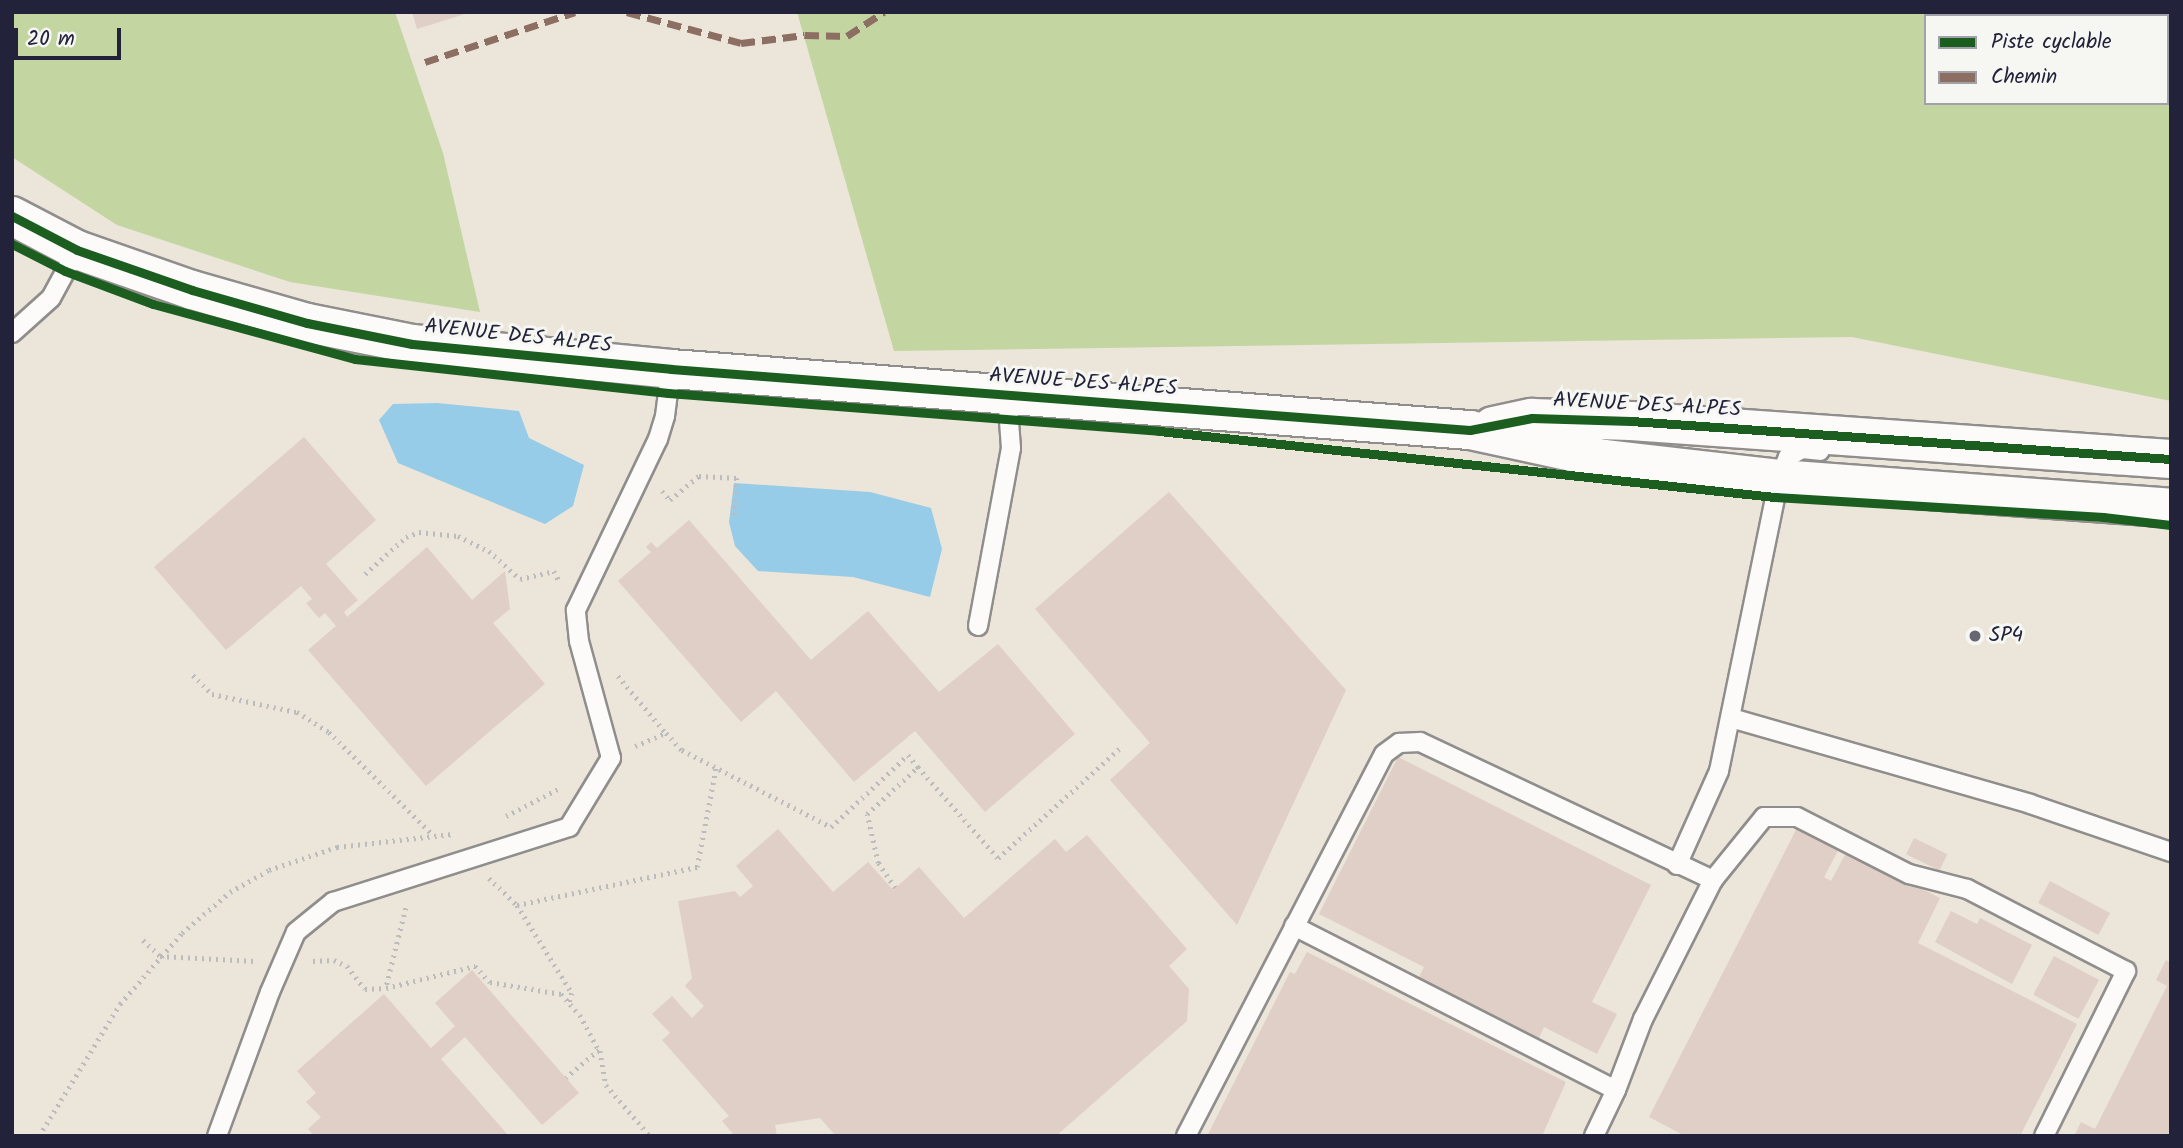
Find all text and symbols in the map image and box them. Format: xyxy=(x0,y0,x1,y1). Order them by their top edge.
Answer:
scale bar xyxy=(18,14,124,58)
legend xyxy=(1924,14,2169,105)
text: 20 m xyxy=(27,23,75,56)
text: Piste cyclable xyxy=(1991,26,2112,59)
text: Chemin xyxy=(1991,61,2057,94)
street label: AVENUE DES ALPES xyxy=(423,315,613,359)
street label: AVENUE DES ALPES xyxy=(988,364,1178,402)
street label: AVENUE DES ALPES xyxy=(1552,388,1742,424)
place label: SP4 xyxy=(1989,623,2023,649)
marker: SP4 xyxy=(1967,628,1983,644)

